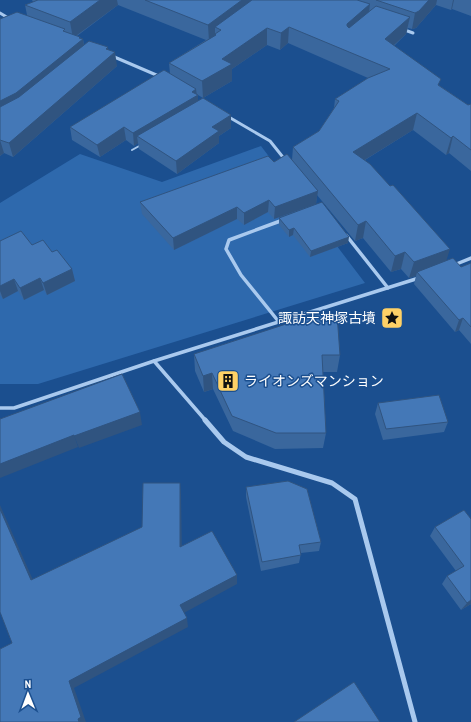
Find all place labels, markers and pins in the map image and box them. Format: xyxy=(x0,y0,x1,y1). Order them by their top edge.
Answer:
place icon: 諏訪天神塚古墳 xyxy=(379,305,405,331)
place label: 諏訪天神塚古墳 xyxy=(278,309,376,327)
building icon: ライオンズマンション xyxy=(215,368,241,394)
place label: ライオンズマンション xyxy=(244,372,384,390)

